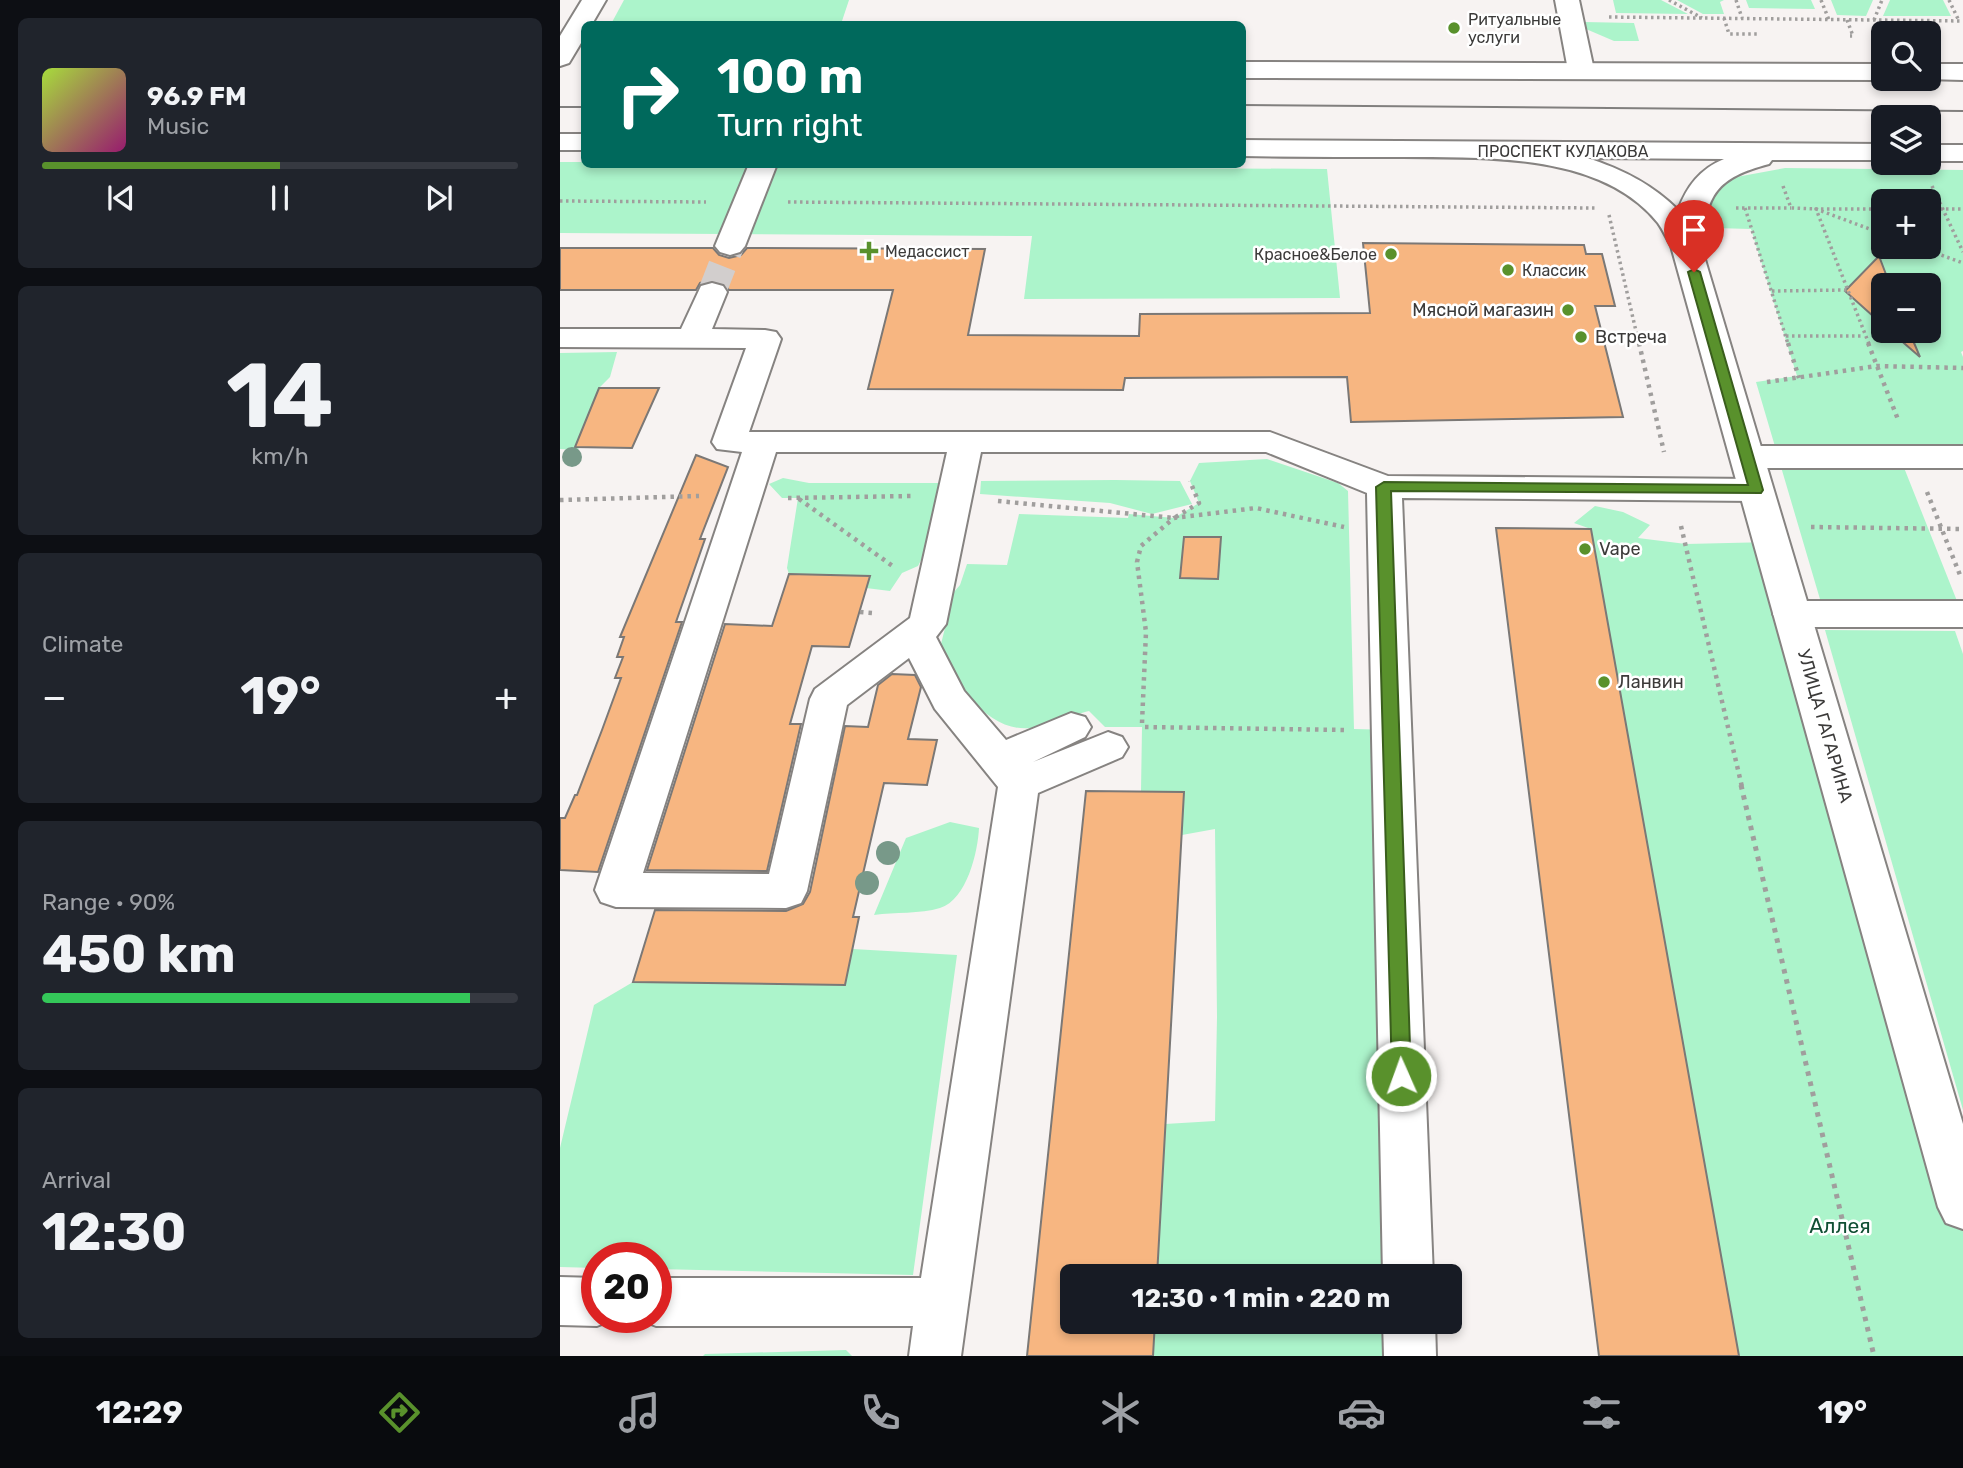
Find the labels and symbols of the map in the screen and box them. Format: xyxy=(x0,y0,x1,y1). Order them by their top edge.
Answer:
place label: Ритуальные услуги xyxy=(1468,10,1561,47)
marker: Ритуальные услуги xyxy=(1446,20,1462,36)
street label: ПРОСПЕКТ КУЛАКОВА xyxy=(1478,142,1649,161)
pin xyxy=(1664,200,1724,272)
marker: Медассист xyxy=(859,241,879,261)
place label: Медассист xyxy=(885,242,970,261)
place label: Красное&Белое xyxy=(1254,245,1377,264)
marker: Красное&Белое xyxy=(1383,246,1399,262)
place label: Классик xyxy=(1522,261,1587,280)
marker: Классик xyxy=(1500,262,1516,278)
place label: Мясной магазин xyxy=(1412,299,1554,321)
marker: Мясной магазин xyxy=(1560,302,1576,318)
place label: Встреча xyxy=(1595,326,1667,348)
marker: Встреча xyxy=(1573,329,1589,345)
place label: Vape xyxy=(1599,538,1641,560)
marker: Vape xyxy=(1577,541,1593,557)
street label: УЛИЦА ГАГАРИНА xyxy=(1793,647,1857,805)
place label: Ланвин xyxy=(1618,671,1684,693)
marker: Ланвин xyxy=(1596,674,1612,690)
position arrow xyxy=(1364,1039,1438,1113)
park label: Аллея xyxy=(1809,1213,1871,1238)
speed limit sign: 20 xyxy=(581,1242,672,1333)

